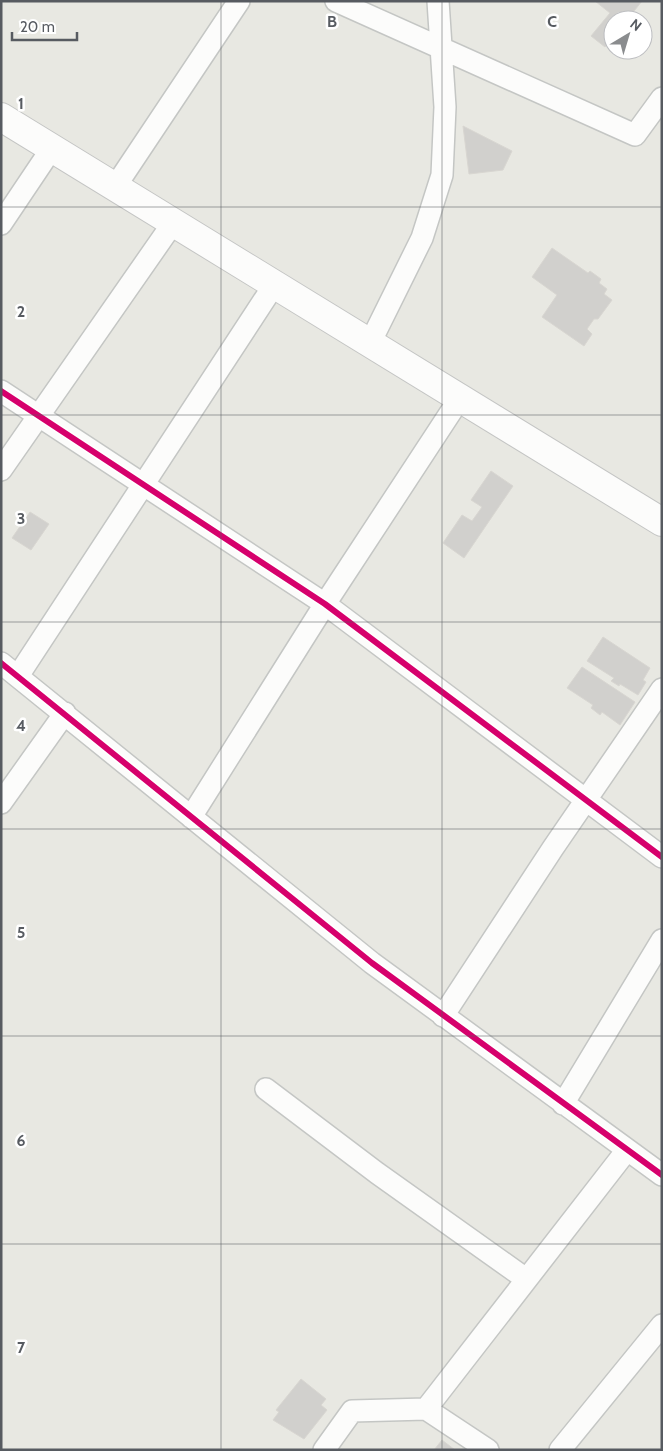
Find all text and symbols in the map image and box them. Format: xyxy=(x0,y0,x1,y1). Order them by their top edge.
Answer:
scale bar xyxy=(12,10,78,42)
north arrow xyxy=(603,10,653,60)
text: B xyxy=(327,12,337,31)
text: C xyxy=(547,12,557,31)
text: N xyxy=(627,15,645,35)
text: 20 m xyxy=(20,18,55,36)
text: 1 xyxy=(18,94,24,113)
text: 2 xyxy=(17,302,25,321)
text: 3 xyxy=(17,509,25,528)
text: 4 xyxy=(16,716,26,735)
text: 5 xyxy=(17,923,25,942)
text: 6 xyxy=(17,1131,26,1150)
text: 7 xyxy=(17,1338,26,1357)

